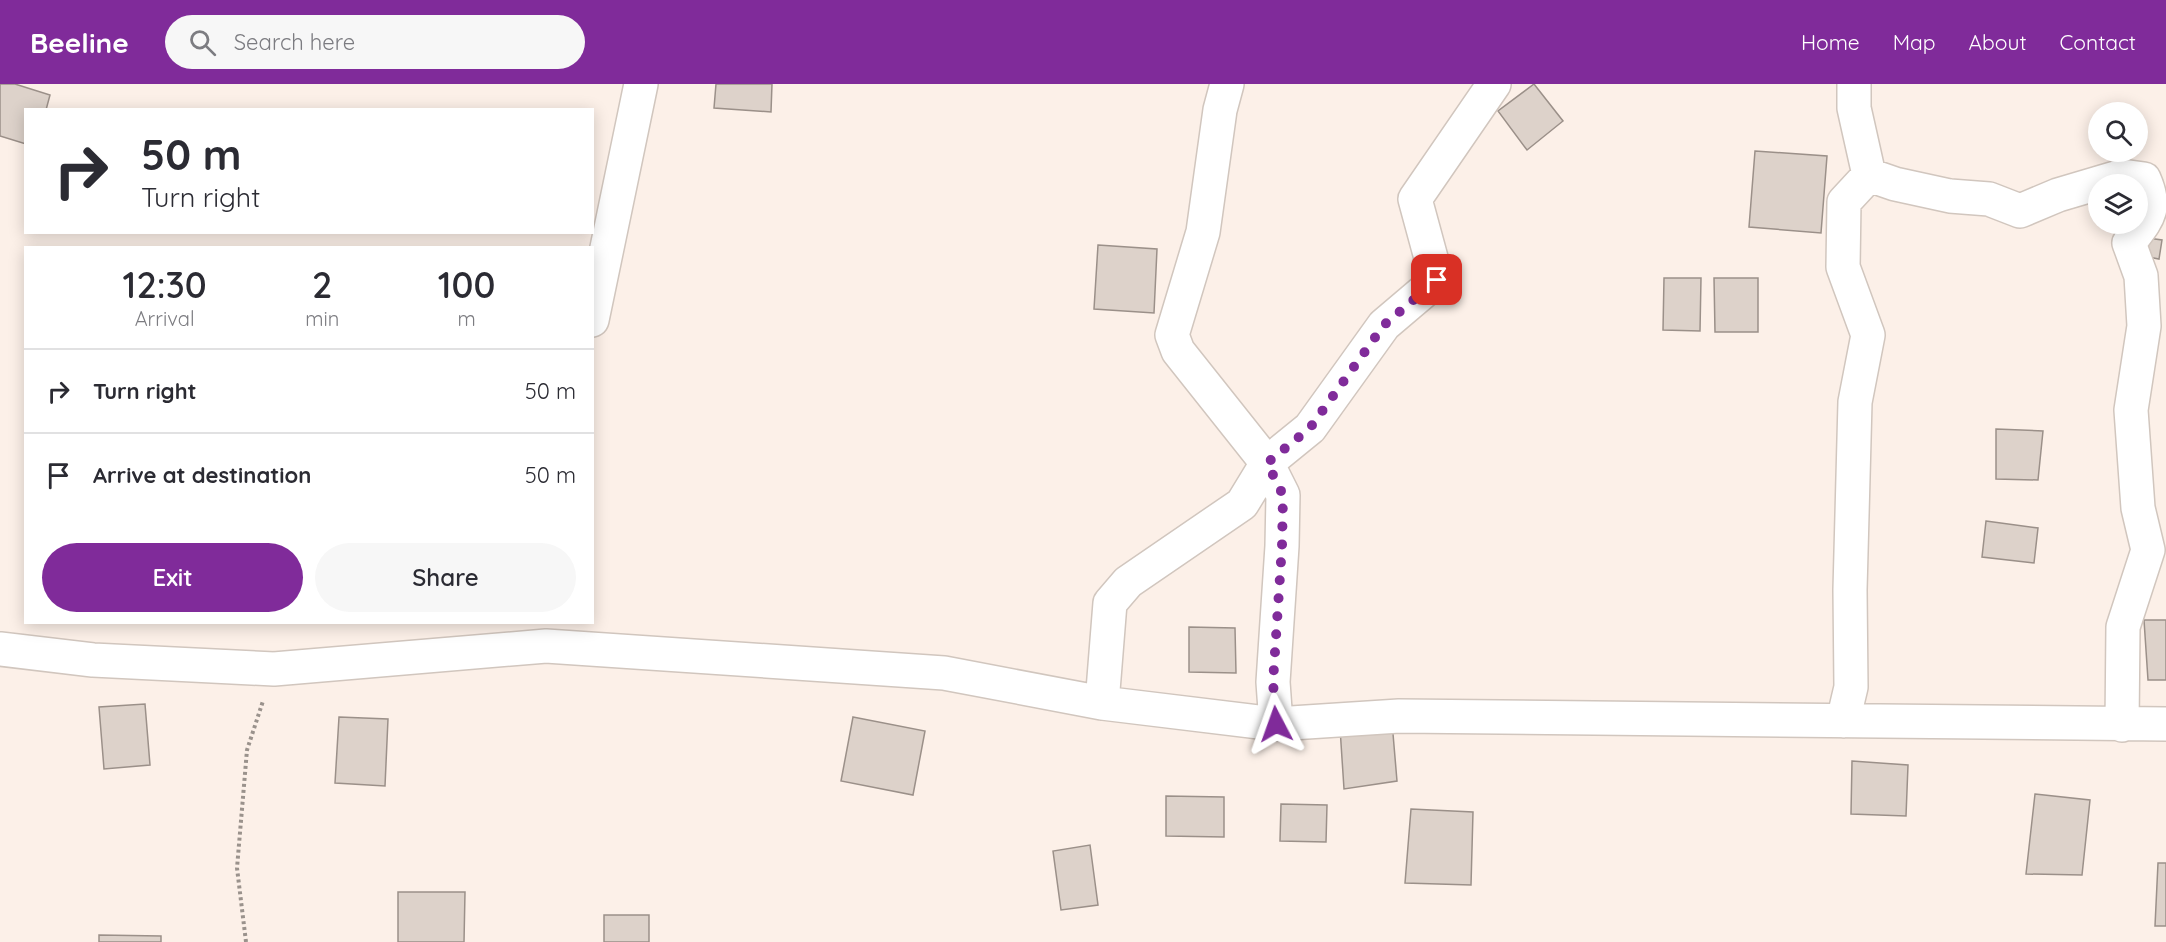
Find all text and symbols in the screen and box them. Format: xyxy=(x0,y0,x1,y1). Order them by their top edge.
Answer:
search box xyxy=(165,15,585,69)
text: Beeline xyxy=(30,25,129,60)
icon: search xyxy=(186,26,219,59)
text: Search here xyxy=(234,28,355,56)
text: Home xyxy=(1801,29,1860,55)
text: Map xyxy=(1893,29,1936,55)
text: About xyxy=(1969,29,2027,55)
text: Contact xyxy=(2060,29,2136,55)
map controls xyxy=(2088,102,2148,234)
button: search xyxy=(2088,102,2148,162)
text: 50 m xyxy=(141,128,241,181)
icon: right xyxy=(42,132,120,210)
button: layers xyxy=(2088,174,2148,234)
text: Turn right xyxy=(141,180,260,214)
pin xyxy=(1411,254,1462,305)
text: 12:30 xyxy=(123,262,207,307)
text: 2 xyxy=(312,262,332,307)
text: 100 xyxy=(438,262,495,307)
icon: arrive xyxy=(1420,263,1453,296)
text: Arrival xyxy=(135,306,195,331)
text: min xyxy=(305,306,339,331)
text: m xyxy=(457,306,476,331)
icon: right xyxy=(42,375,75,408)
text: Turn right xyxy=(93,377,197,405)
text: 50 m xyxy=(525,377,576,405)
icon: arrive xyxy=(42,459,75,492)
text: Arrive at destination xyxy=(93,461,311,489)
text: 50 m xyxy=(525,461,576,489)
button: Exit xyxy=(42,543,303,612)
button: Share xyxy=(315,543,576,612)
position arrow xyxy=(1244,692,1308,756)

